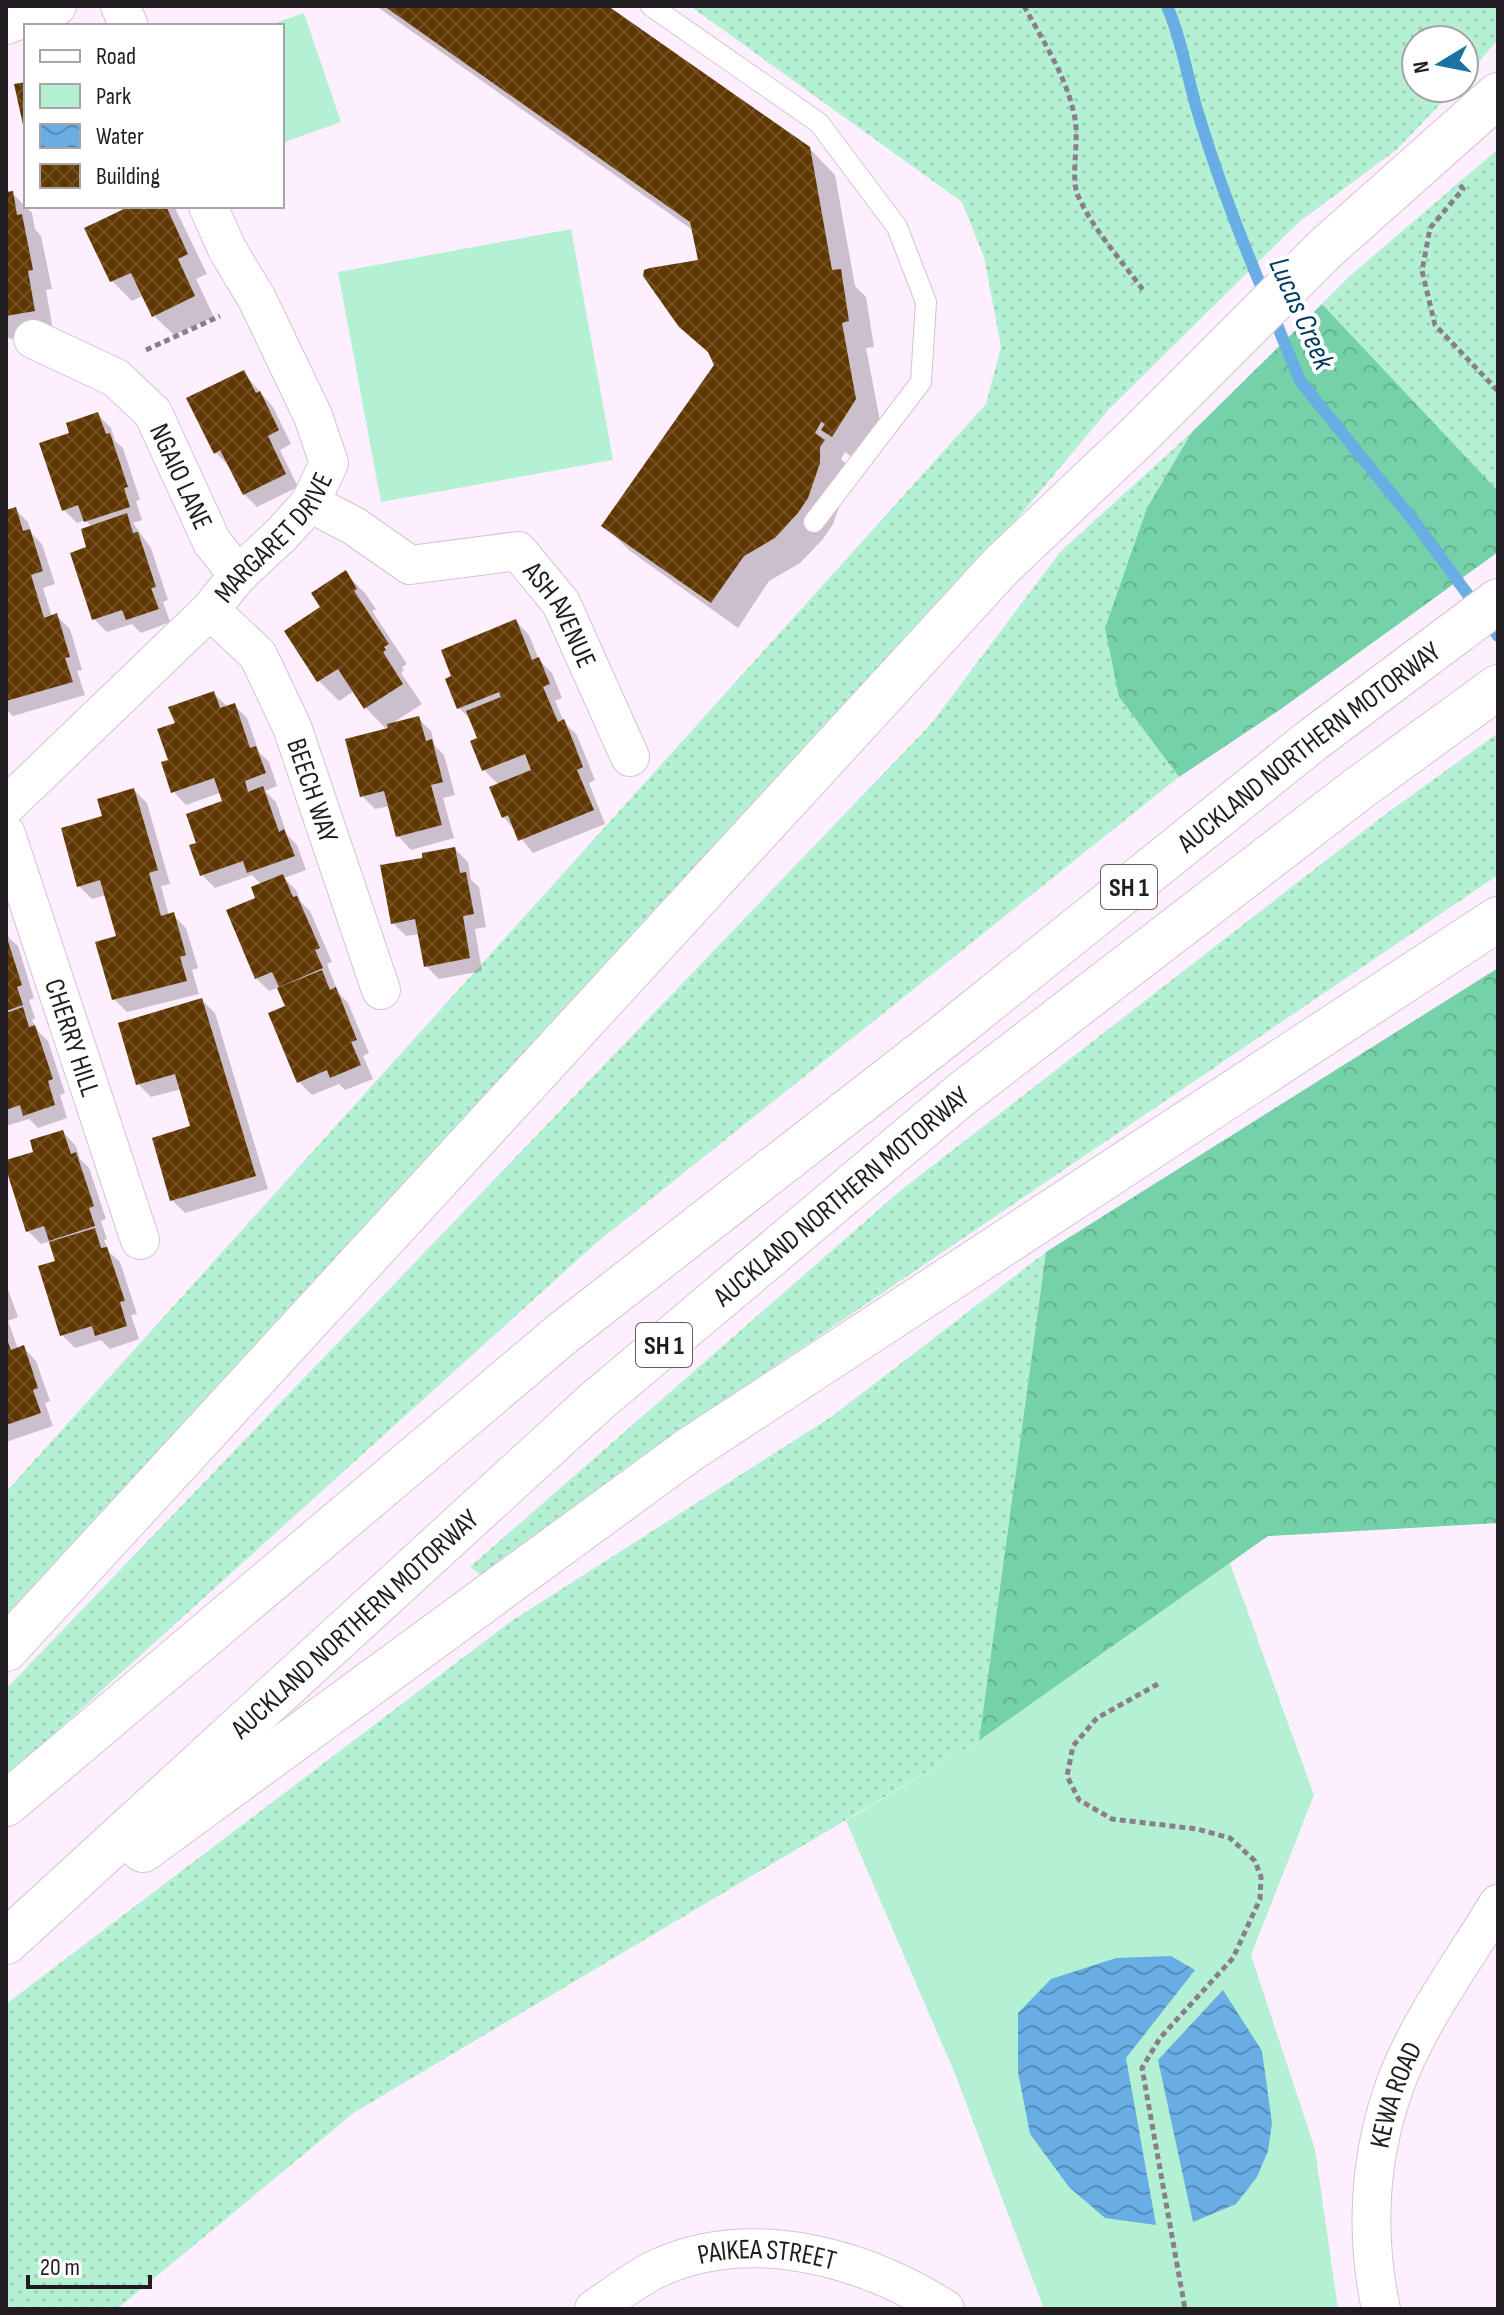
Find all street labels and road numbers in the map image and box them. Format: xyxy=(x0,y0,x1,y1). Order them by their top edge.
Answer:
street label: NGAIO LANE xyxy=(142,419,219,535)
street label: MARGARET DRIVE xyxy=(208,467,340,610)
street label: ASH AVENUE xyxy=(515,555,603,673)
street label: AUCKLAND NORTHERN MOTORWAY xyxy=(1170,635,1447,861)
street label: BEECH WAY xyxy=(279,734,345,847)
road number: SH 1 xyxy=(1101,865,1157,909)
street label: CHERRY HILL xyxy=(37,975,106,1101)
street label: AUCKLAND NORTHERN MOTORWAY xyxy=(707,1080,977,1314)
road number: SH 1 xyxy=(636,1323,692,1367)
street label: AUCKLAND NORTHERN MOTORWAY xyxy=(224,1503,486,1747)
street label: KEWA ROAD xyxy=(1363,2037,1430,2151)
street label: PAIKEA STREET xyxy=(695,2233,840,2278)

